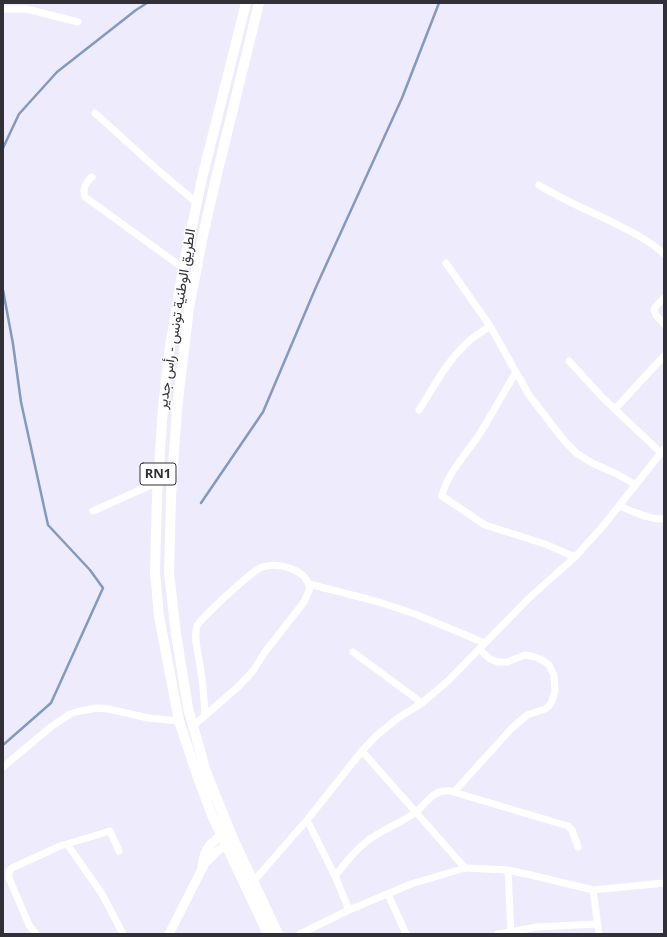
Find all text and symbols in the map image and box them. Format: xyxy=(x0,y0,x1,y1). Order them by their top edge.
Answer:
street label: الطريق الوطنية تونس - رأس جدير xyxy=(154,228,200,410)
road number: RN1 xyxy=(140,463,176,485)

